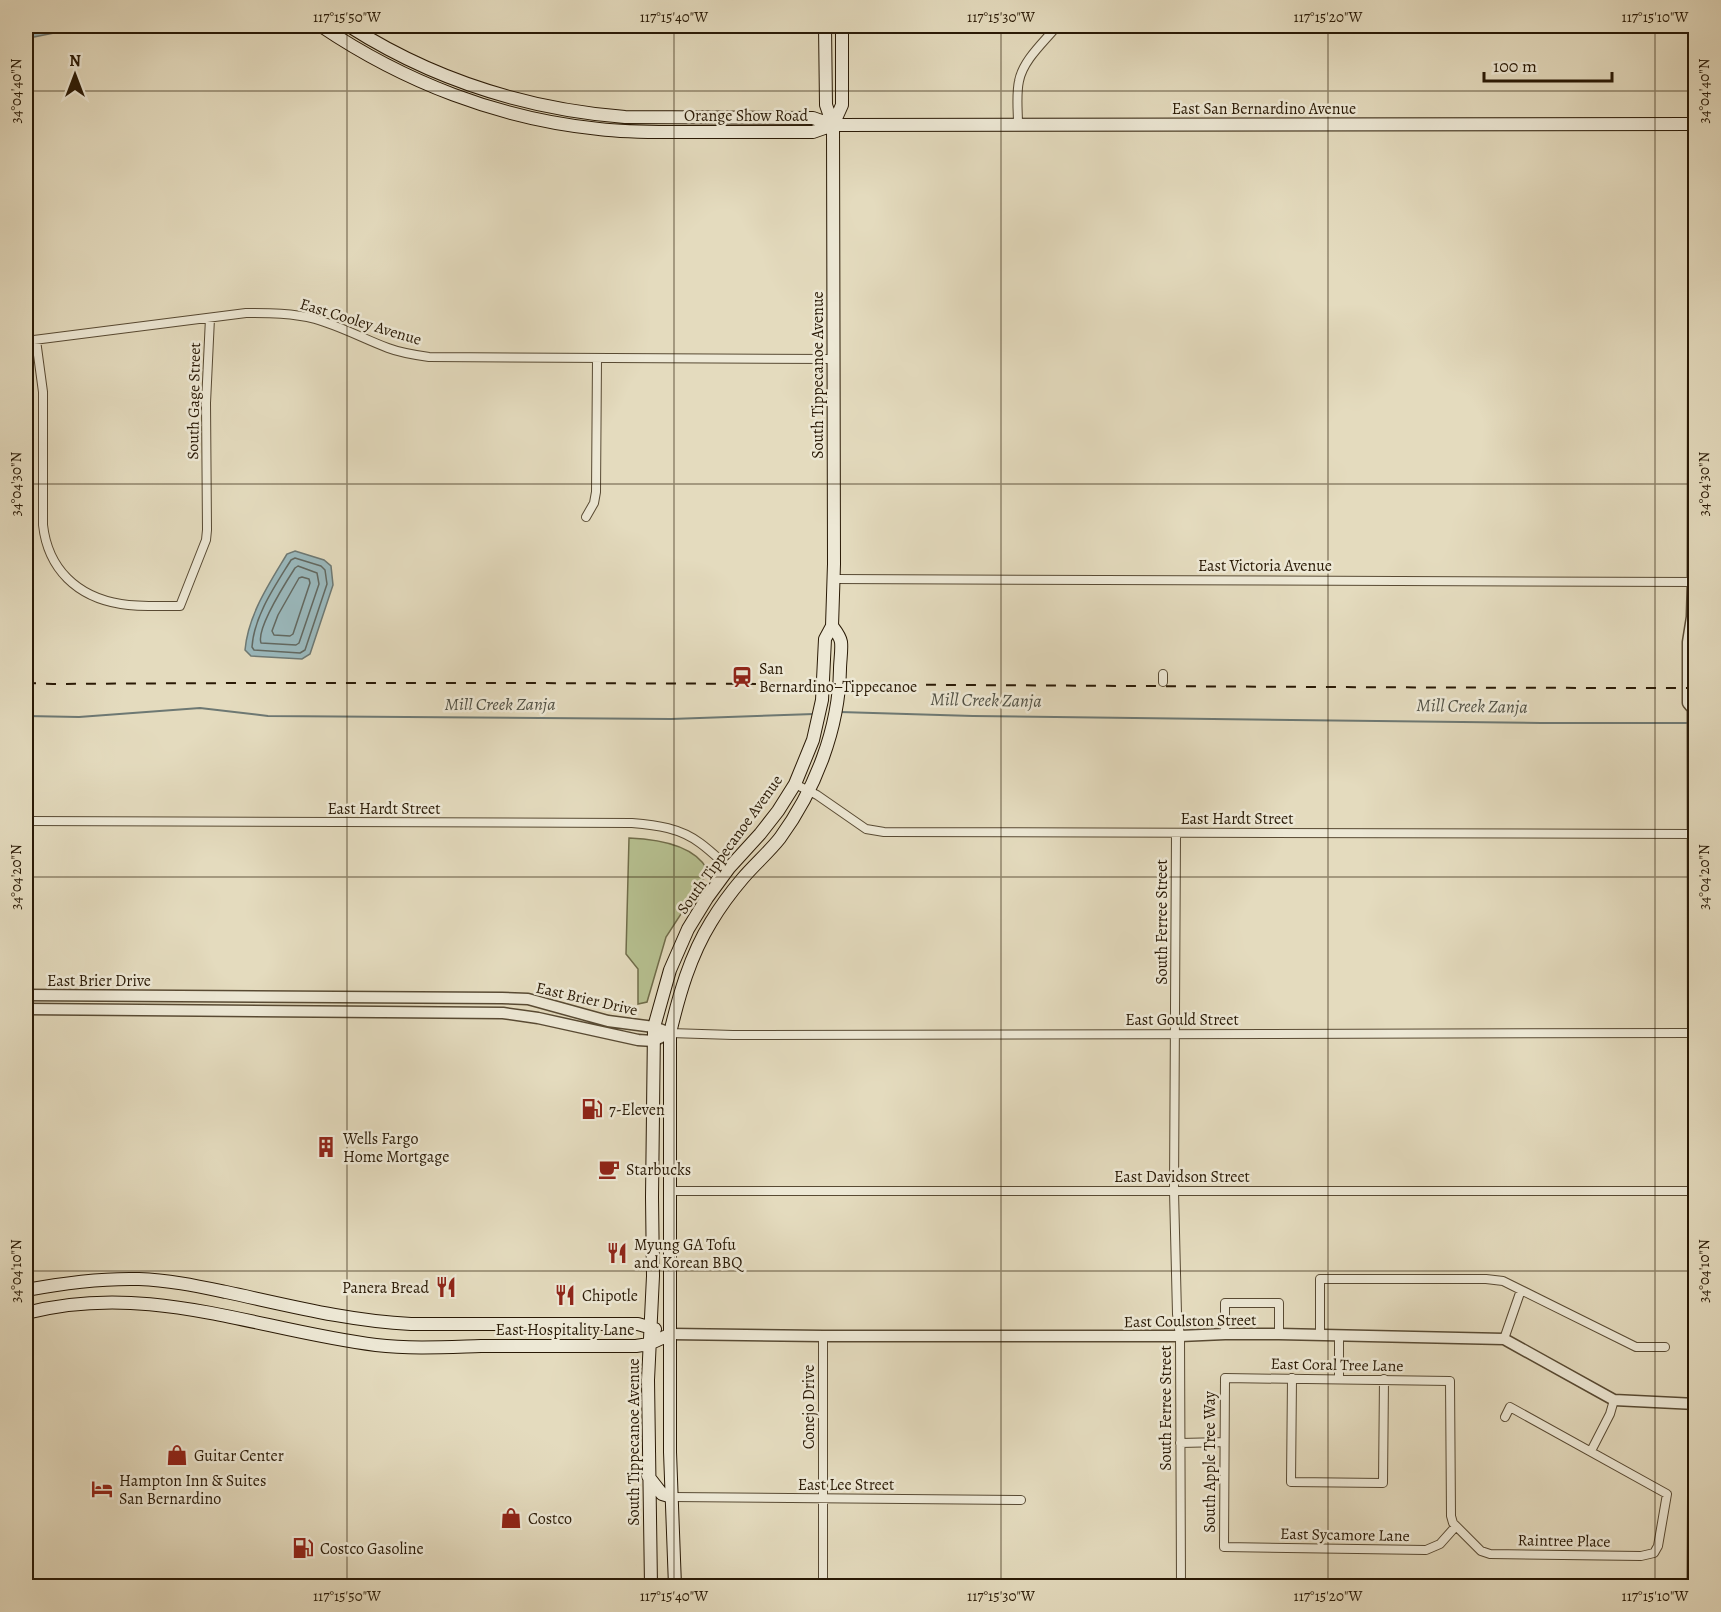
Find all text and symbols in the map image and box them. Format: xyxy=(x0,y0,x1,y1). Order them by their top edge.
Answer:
text: 117°15'50"W xyxy=(313,7,381,27)
text: 117°15'40"W xyxy=(640,7,708,27)
text: 117°15'30"W xyxy=(967,7,1035,27)
text: 117°15'20"W xyxy=(1294,7,1362,27)
text: 117°15'10"W xyxy=(1622,7,1688,27)
north arrow xyxy=(45,45,105,105)
scale bar xyxy=(1484,45,1612,83)
text: N xyxy=(69,50,81,72)
text: 100 m xyxy=(1493,54,1537,78)
text: 34°04'40"N xyxy=(6,58,26,124)
text: 34°04'40"N xyxy=(1694,58,1714,124)
street label: East San Bernardino Avenue xyxy=(1172,98,1356,120)
street label: Orange Show Road xyxy=(684,105,808,127)
street label: South Tippecanoe Avenue xyxy=(807,291,829,459)
street label: East Cooley Avenue xyxy=(297,293,424,351)
street label: South Gage Street xyxy=(182,342,206,460)
text: 34°04'30"N xyxy=(6,452,26,516)
text: 34°04'30"N xyxy=(1694,452,1714,516)
street label: East Victoria Avenue xyxy=(1198,555,1332,577)
place label: San Bernardino–Tippecanoe xyxy=(759,658,917,698)
station icon: San Bernardino–Tippecanoe xyxy=(730,665,754,689)
water label: Mill Creek Zanja xyxy=(930,687,1042,713)
water label: Mill Creek Zanja xyxy=(444,692,556,716)
water label: Mill Creek Zanja xyxy=(1416,693,1528,719)
street label: South Tippecanoe Avenue xyxy=(672,770,788,919)
street label: East Hardt Street xyxy=(327,798,441,820)
street label: East Hardt Street xyxy=(1180,808,1294,830)
text: 34°04'20"N xyxy=(6,844,26,910)
text: 34°04'20"N xyxy=(1694,844,1714,910)
street label: South Ferree Street xyxy=(1151,859,1173,985)
street label: East Brier Drive xyxy=(47,970,151,992)
street label: East Brier Drive xyxy=(534,977,640,1021)
street label: East Gould Street xyxy=(1125,1009,1239,1031)
fuel station icon: 7-Eleven xyxy=(580,1097,604,1121)
place label: 7-Eleven xyxy=(609,1099,665,1121)
place label: Wells Fargo Home Mortgage xyxy=(342,1128,449,1168)
building icon: Wells Fargo Home Mortgage xyxy=(314,1135,338,1159)
cafe icon: Starbucks xyxy=(597,1157,621,1181)
place label: Starbucks xyxy=(626,1159,691,1181)
street label: East Davidson Street xyxy=(1114,1166,1250,1188)
place label: Myung GA Tofu and Korean BBQ xyxy=(634,1234,744,1274)
text: 34°04'10"N xyxy=(6,1239,26,1303)
text: 34°04'10"N xyxy=(1694,1239,1714,1303)
restaurant icon: Myung GA Tofu and Korean BBQ xyxy=(605,1241,629,1265)
restaurant icon: Panera Bread xyxy=(434,1275,458,1299)
place label: Panera Bread xyxy=(342,1277,429,1299)
restaurant icon: Chipotle xyxy=(553,1283,577,1307)
place label: Chipotle xyxy=(582,1285,638,1307)
street label: East Coulston Street xyxy=(1124,1309,1257,1333)
street label: East Hospitality Lane xyxy=(496,1319,634,1341)
street label: South Ferree Street xyxy=(1155,1345,1177,1471)
street label: East Coral Tree Lane xyxy=(1270,1353,1404,1377)
street label: South Tippecanoe Avenue xyxy=(623,1358,645,1526)
street label: Conejo Drive xyxy=(798,1365,820,1449)
street label: South Apple Tree Way xyxy=(1199,1390,1221,1533)
shop icon: Guitar Center xyxy=(165,1443,189,1467)
place label: Guitar Center xyxy=(194,1445,284,1467)
place label: Hampton Inn & Suites San Bernardino xyxy=(119,1470,266,1510)
street label: East Lee Street xyxy=(798,1474,894,1496)
hotel icon: Hampton Inn & Suites San Bernardino xyxy=(90,1477,114,1501)
shop icon: Costco xyxy=(499,1506,523,1530)
place label: Costco xyxy=(528,1508,572,1530)
street label: East Sycamore Lane xyxy=(1280,1523,1410,1547)
street label: Raintree Place xyxy=(1517,1529,1611,1553)
fuel station icon: Costco Gasoline xyxy=(291,1536,315,1560)
place label: Costco Gasoline xyxy=(320,1538,424,1560)
text: 117°15'50"W xyxy=(313,1586,381,1606)
text: 117°15'40"W xyxy=(640,1586,708,1606)
text: 117°15'30"W xyxy=(967,1586,1035,1606)
text: 117°15'20"W xyxy=(1294,1586,1362,1606)
text: 117°15'10"W xyxy=(1622,1586,1688,1606)

